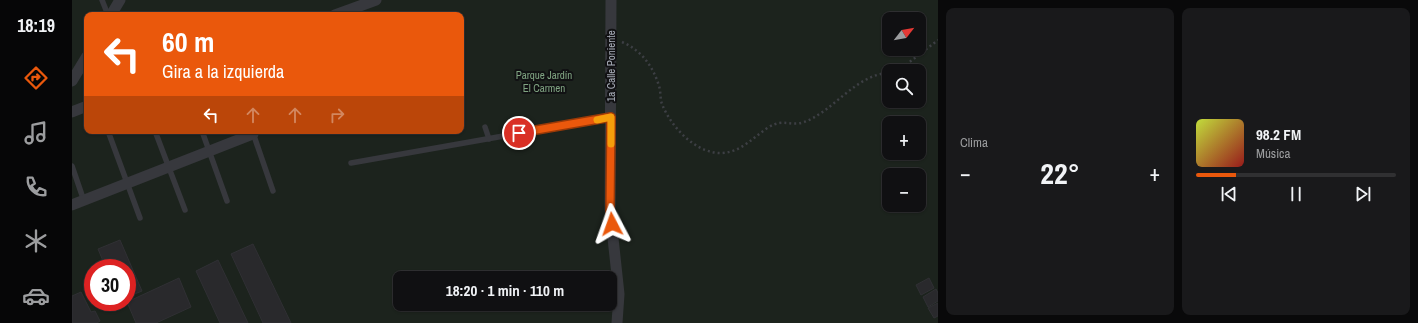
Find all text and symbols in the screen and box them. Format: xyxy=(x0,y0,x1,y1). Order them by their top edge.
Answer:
north arrow xyxy=(882,12,926,56)
map controls xyxy=(882,12,926,212)
text: 18:19 xyxy=(17,13,55,38)
text: 60 m xyxy=(162,23,214,61)
icon: left xyxy=(96,28,148,80)
street label: 1a Calle Poniente xyxy=(604,30,618,102)
text: Gira a la izquierda xyxy=(162,59,284,84)
icon: directions xyxy=(22,64,50,92)
button: search xyxy=(882,64,926,108)
park label: Parque Jardín El Carmen xyxy=(516,68,572,95)
icon: left xyxy=(200,104,222,126)
icon: ahead xyxy=(242,104,264,126)
icon: ahead xyxy=(284,104,306,126)
icon: right xyxy=(326,104,348,126)
pin xyxy=(502,116,536,150)
button: + xyxy=(882,116,926,160)
icon: music xyxy=(22,119,50,147)
icon: arrive xyxy=(508,122,530,144)
text: 98.2 FM xyxy=(1256,124,1301,145)
text: Clima xyxy=(960,134,988,151)
text: Música xyxy=(1256,145,1290,162)
text: 22° xyxy=(1040,153,1080,193)
text: − xyxy=(960,158,971,188)
text: + xyxy=(1149,158,1160,188)
button: − xyxy=(882,168,926,212)
icon: phone xyxy=(22,173,50,201)
icon: previous xyxy=(1218,183,1240,205)
icon: pause xyxy=(1285,183,1307,205)
icon: next xyxy=(1352,183,1374,205)
position arrow xyxy=(591,203,633,245)
icon: climate xyxy=(22,227,50,255)
speed limit sign: 30 xyxy=(84,259,136,311)
text: 18:20 · 1 min · 110 m xyxy=(446,280,564,301)
icon: car xyxy=(22,282,50,310)

